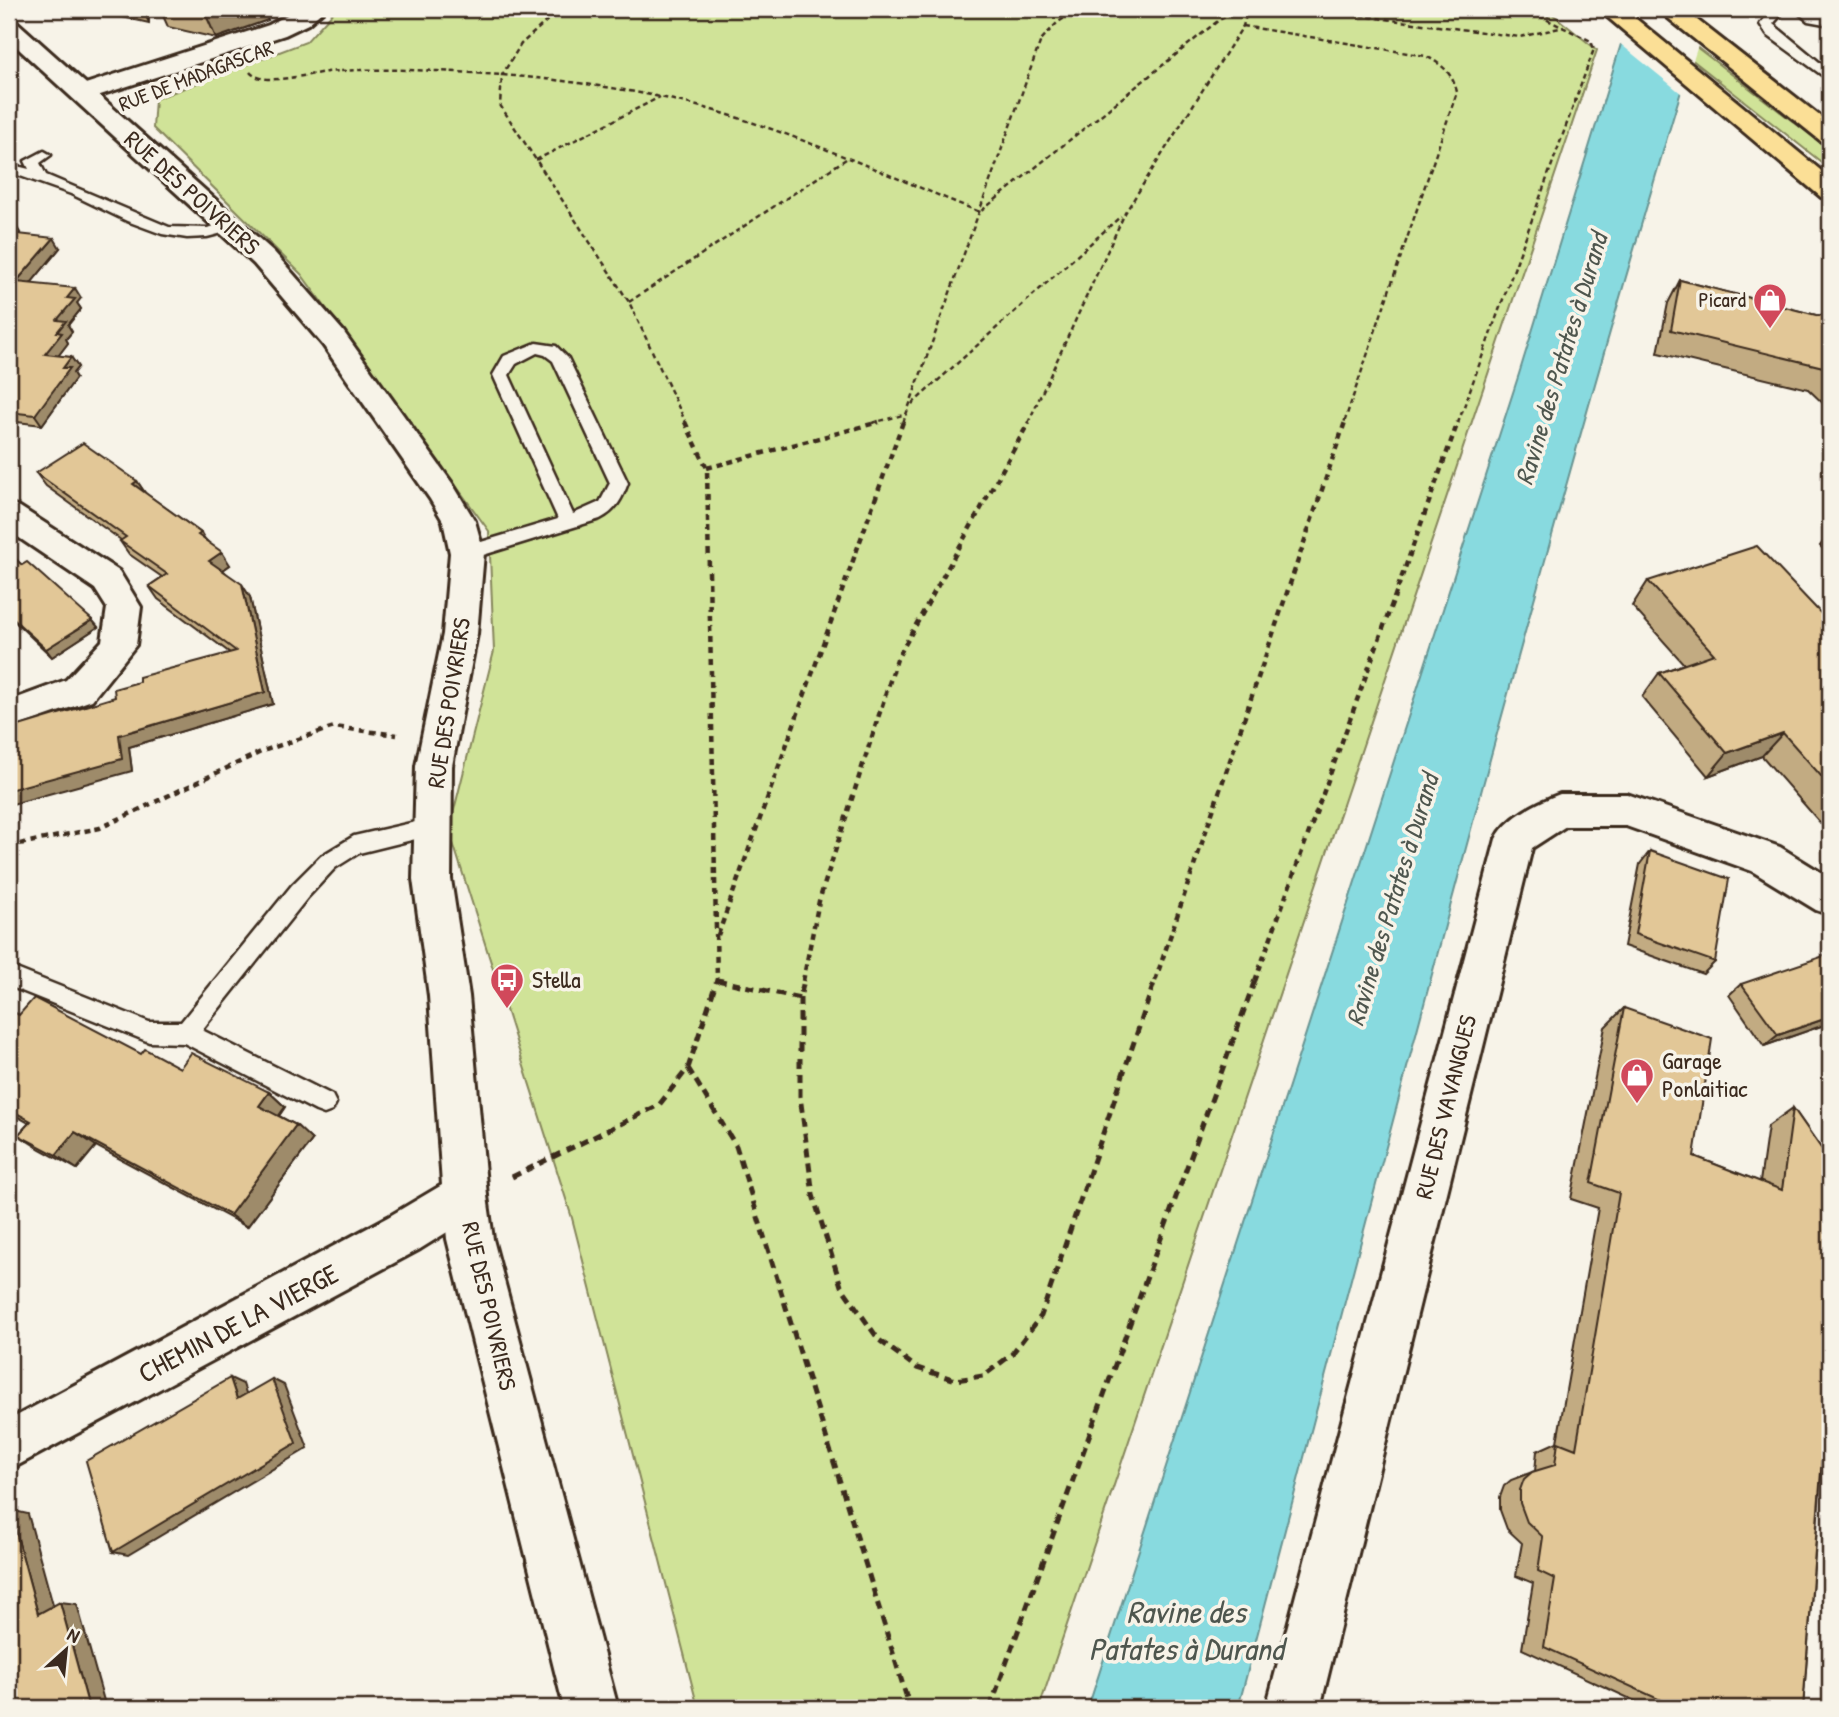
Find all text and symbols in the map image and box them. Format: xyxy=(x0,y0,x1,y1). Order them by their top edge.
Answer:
street label: RUE DE MADAGASCAR xyxy=(114,33,277,118)
street label: RUE DES POIVRIERS xyxy=(118,123,267,262)
water label: Ravine des Patates à Durand xyxy=(1506,225,1617,489)
shop icon: Picard xyxy=(1751,281,1789,330)
place label: Picard xyxy=(1699,285,1746,314)
street label: RUE DES POIVRIERS xyxy=(419,615,477,790)
water label: Ravine des Patates à Durand xyxy=(1337,766,1448,1030)
bus stop icon: Stella xyxy=(488,961,526,1010)
place label: Stella xyxy=(532,963,581,995)
street label: RUE DES VAVANGUES xyxy=(1407,1012,1483,1202)
place label: Garage Ponlaitiac xyxy=(1662,1044,1748,1104)
shop icon: Garage Ponlaitiac xyxy=(1618,1056,1656,1105)
street label: RUE DES POIVRIERS xyxy=(455,1218,525,1393)
street label: CHEMIN DE LA VIERGE xyxy=(131,1254,345,1392)
water label: Ravine des Patates à Durand xyxy=(1089,1590,1288,1670)
north arrow xyxy=(32,1616,102,1686)
text: N xyxy=(63,1621,84,1649)

